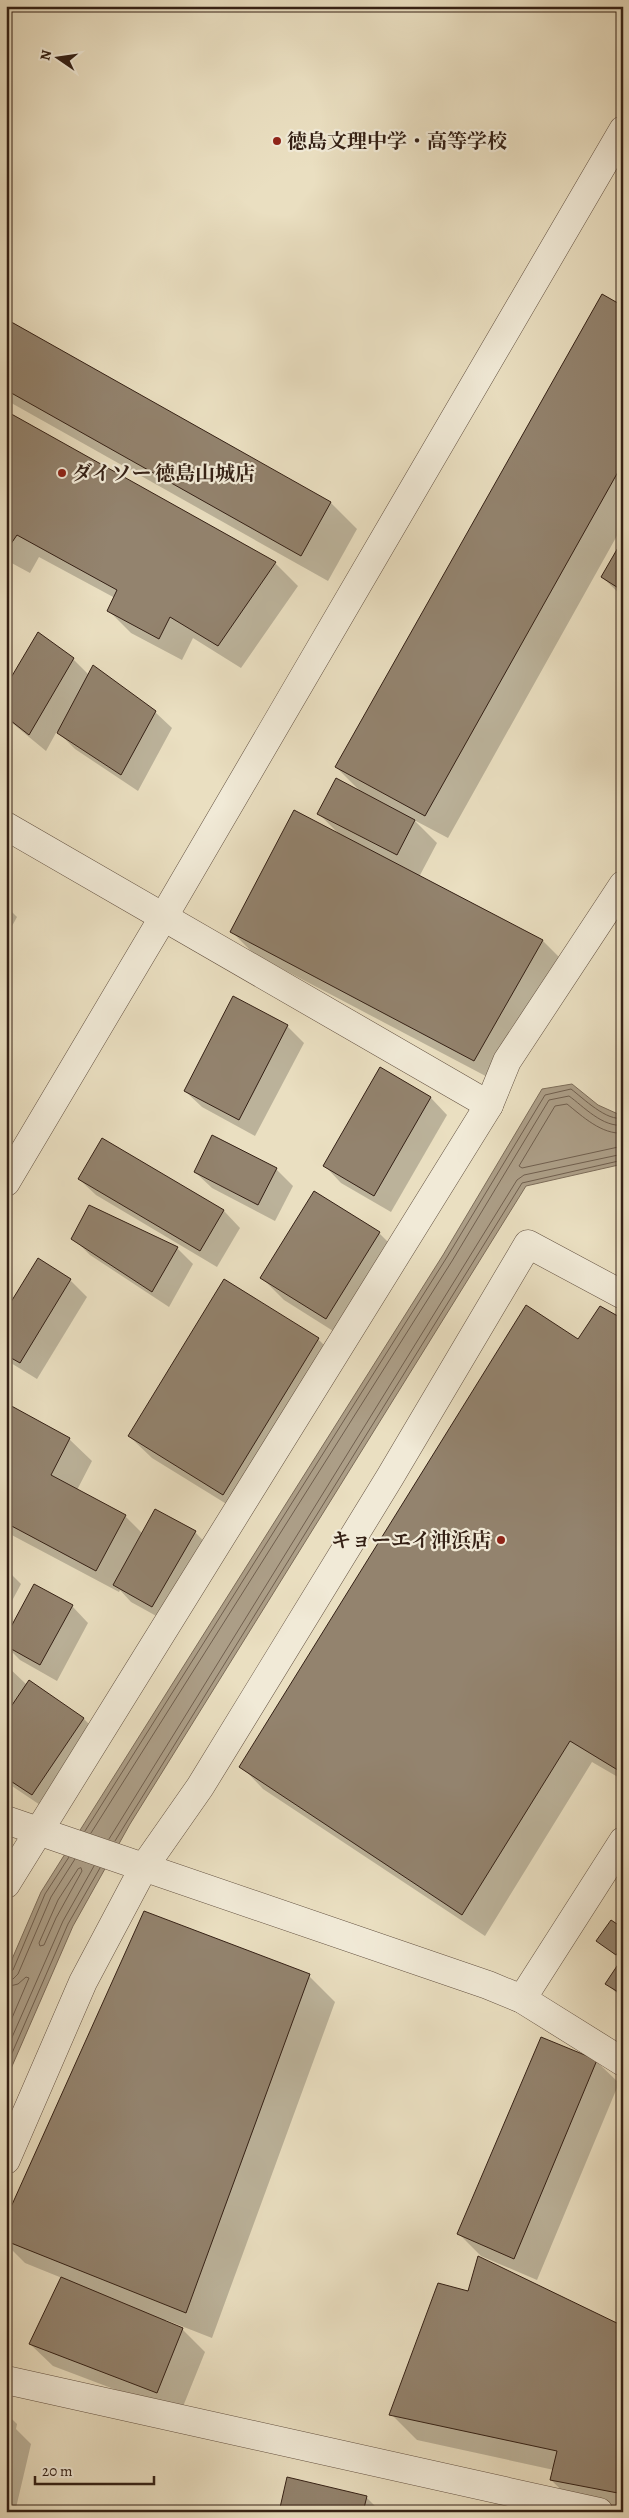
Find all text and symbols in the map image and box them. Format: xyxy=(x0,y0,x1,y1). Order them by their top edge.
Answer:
north arrow xyxy=(32,32,82,82)
text: N xyxy=(35,48,56,62)
place label: 徳島文理中学・高等学校 xyxy=(287,128,507,155)
marker: 徳島文理中学・高等学校 xyxy=(271,135,283,147)
place label: ダイソー 徳島山城店 xyxy=(72,460,255,487)
marker: ダイソー 徳島山城店 xyxy=(56,467,68,479)
place label: キョーエイ沖浜店 xyxy=(331,1527,491,1554)
marker: キョーエイ沖浜店 xyxy=(495,1534,507,1546)
scale bar xyxy=(35,2453,154,2485)
text: 20 m xyxy=(42,2461,73,2481)

